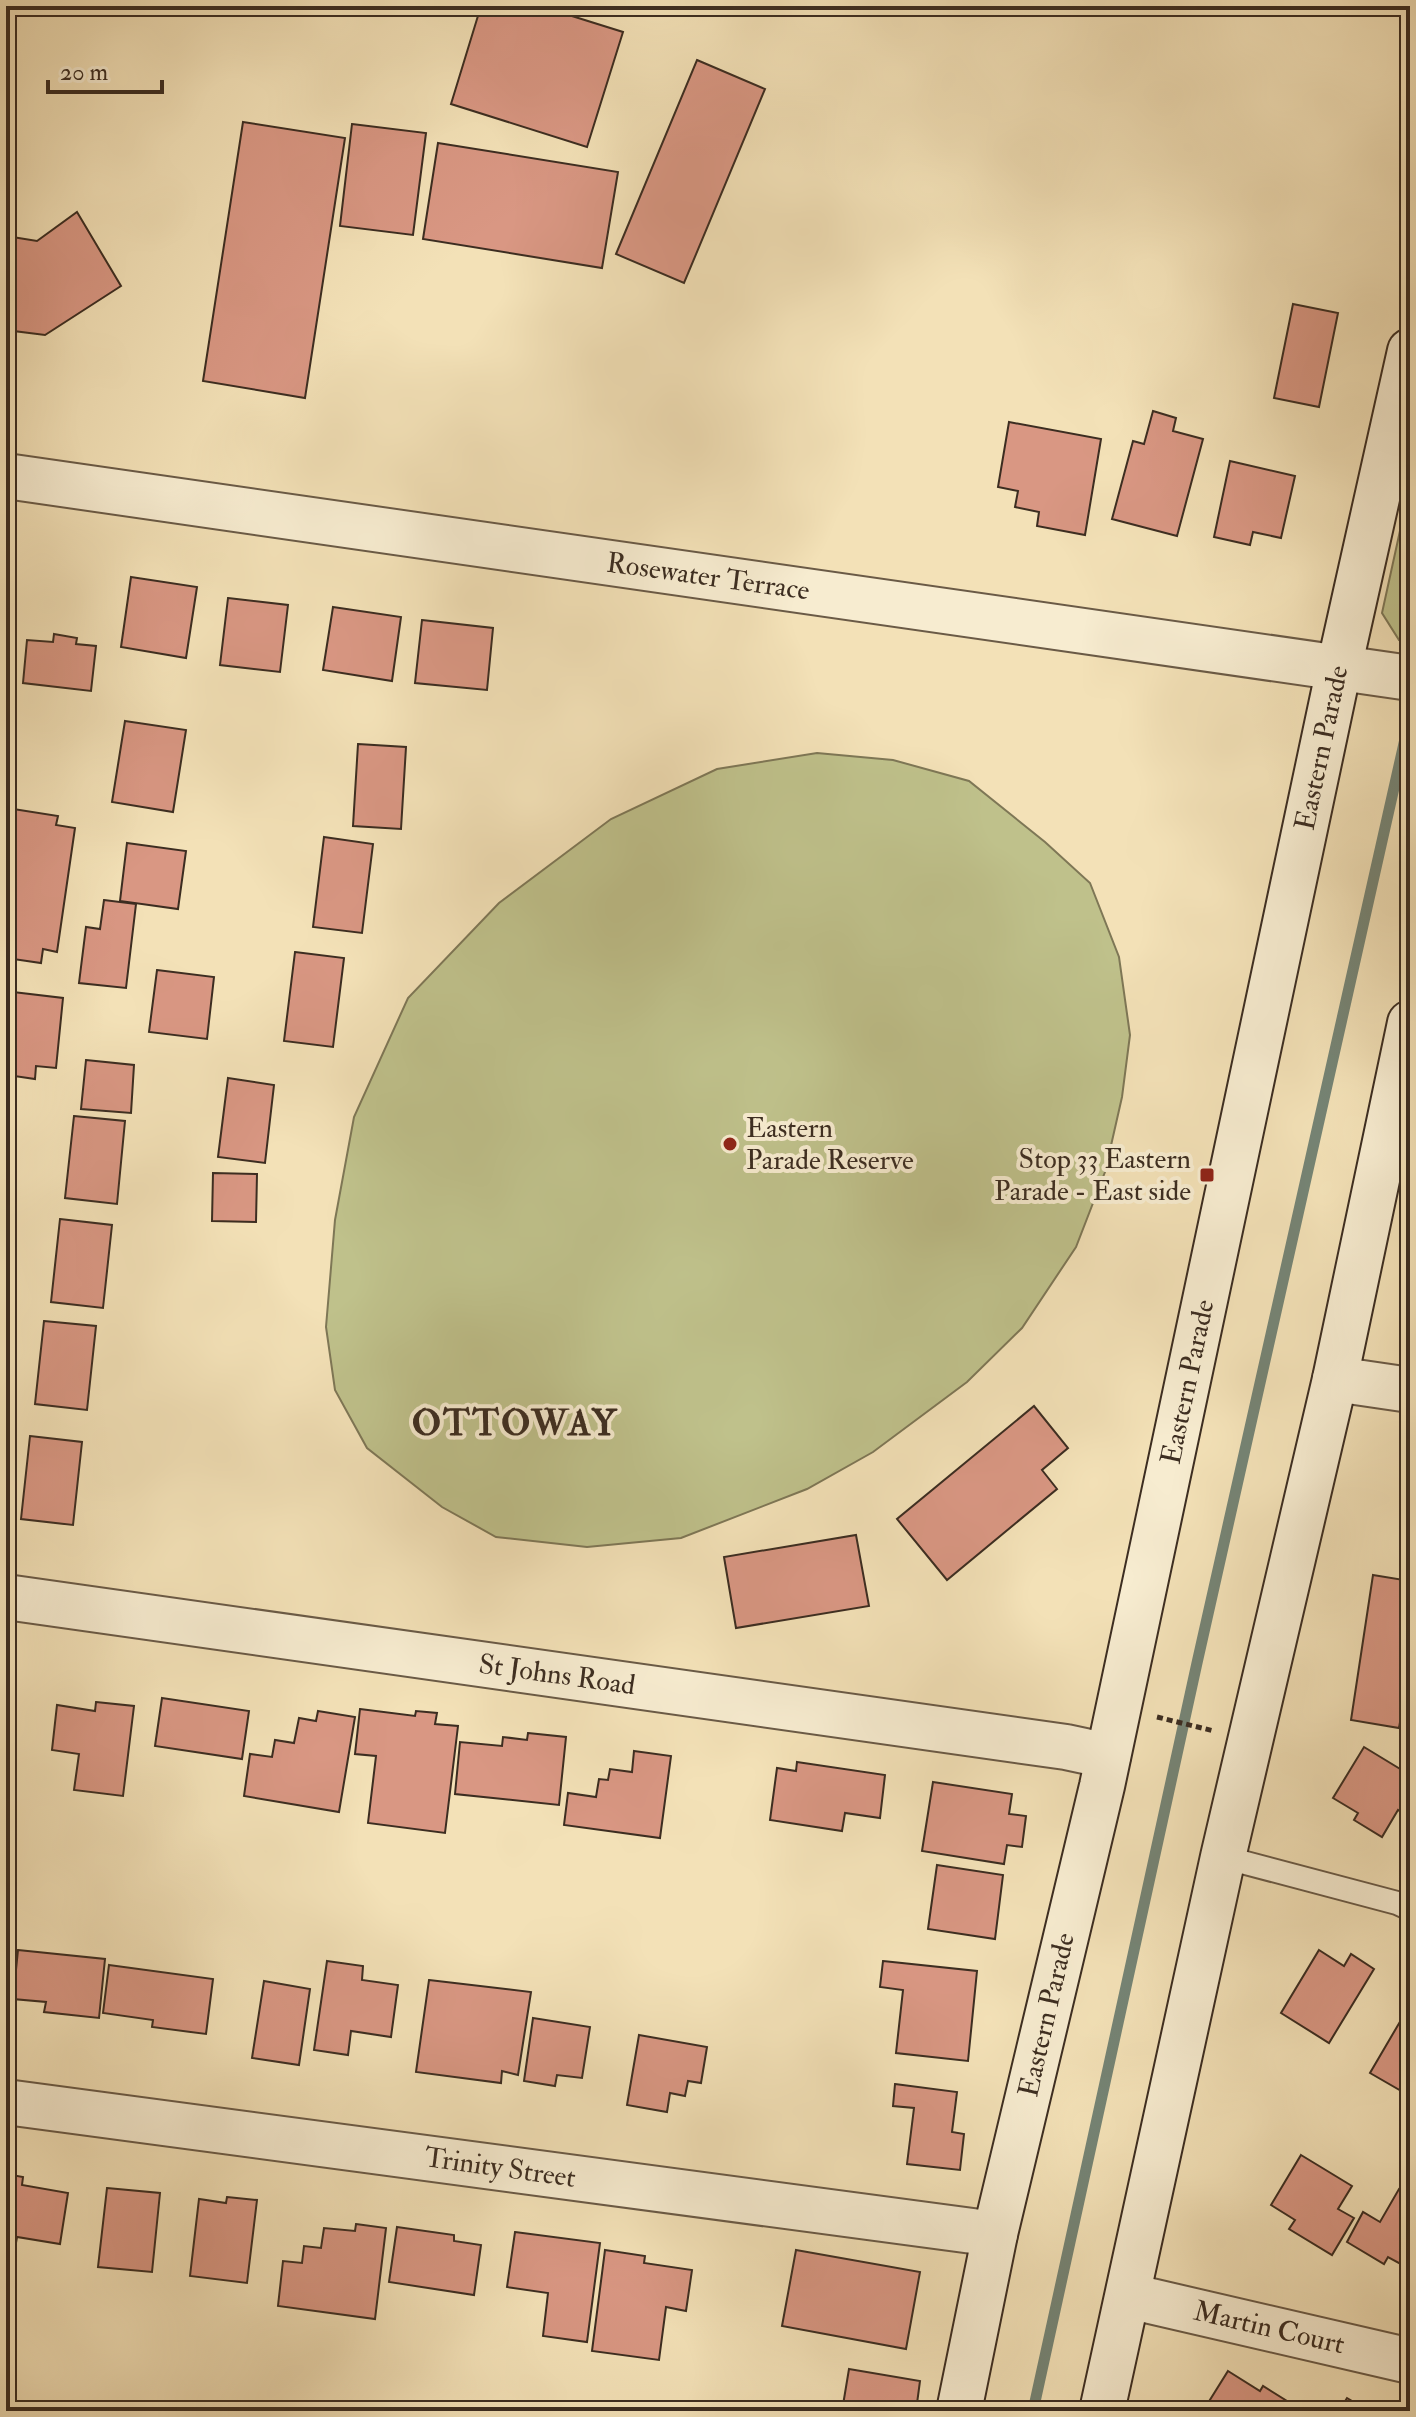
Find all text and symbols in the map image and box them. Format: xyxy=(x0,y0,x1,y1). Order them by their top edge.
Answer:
scale bar xyxy=(48,44,162,94)
text: 20 m xyxy=(60,57,109,88)
street label: Rosewater Terrace xyxy=(604,545,812,609)
street label: Eastern Parade xyxy=(1287,662,1357,834)
place label: Eastern Parade Reserve xyxy=(746,1111,914,1178)
marker: Eastern Parade Reserve xyxy=(721,1135,739,1153)
place label: Stop 33 Eastern Parade - East side xyxy=(994,1142,1191,1209)
marker: Stop 33 Eastern Parade - East side xyxy=(1198,1166,1216,1184)
street label: Eastern Parade xyxy=(1153,1296,1223,1468)
district label: OTTOWAY xyxy=(412,1401,618,1446)
street label: St Johns Road xyxy=(476,1647,638,1703)
street label: Eastern Parade xyxy=(1011,1929,1083,2101)
street label: Trinity Street xyxy=(422,2140,578,2196)
street label: Martin Court xyxy=(1190,2294,1348,2362)

